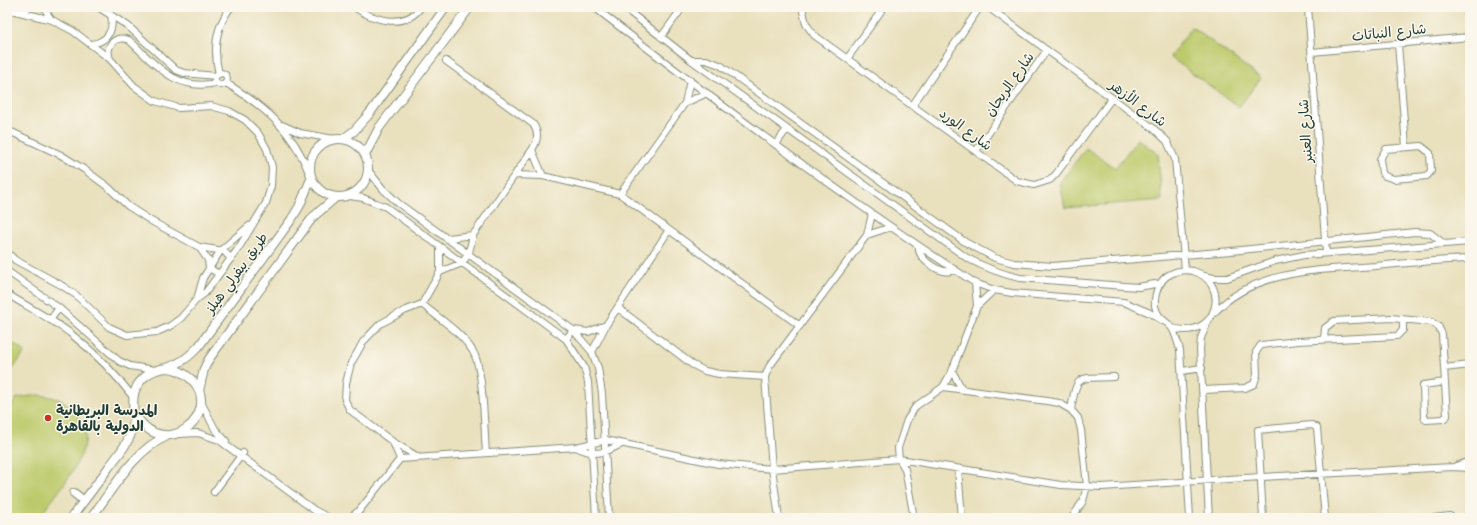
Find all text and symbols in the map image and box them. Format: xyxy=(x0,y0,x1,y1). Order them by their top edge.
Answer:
street label: شارع النباتات xyxy=(1351,19,1427,46)
street label: شارع الريحان xyxy=(980,48,1039,120)
street label: شارع الأزهر xyxy=(1104,75,1170,131)
street label: شارع العنبر xyxy=(1294,99,1317,164)
street label: شارع الورد xyxy=(935,104,996,155)
street label: طريق بيفرلي هيلز xyxy=(200,229,275,320)
place label: المدرسة البريطانية الدولية بالقاهرة xyxy=(56,401,158,435)
marker: المدرسة البريطانية الدولية بالقاهرة xyxy=(43,413,53,423)

